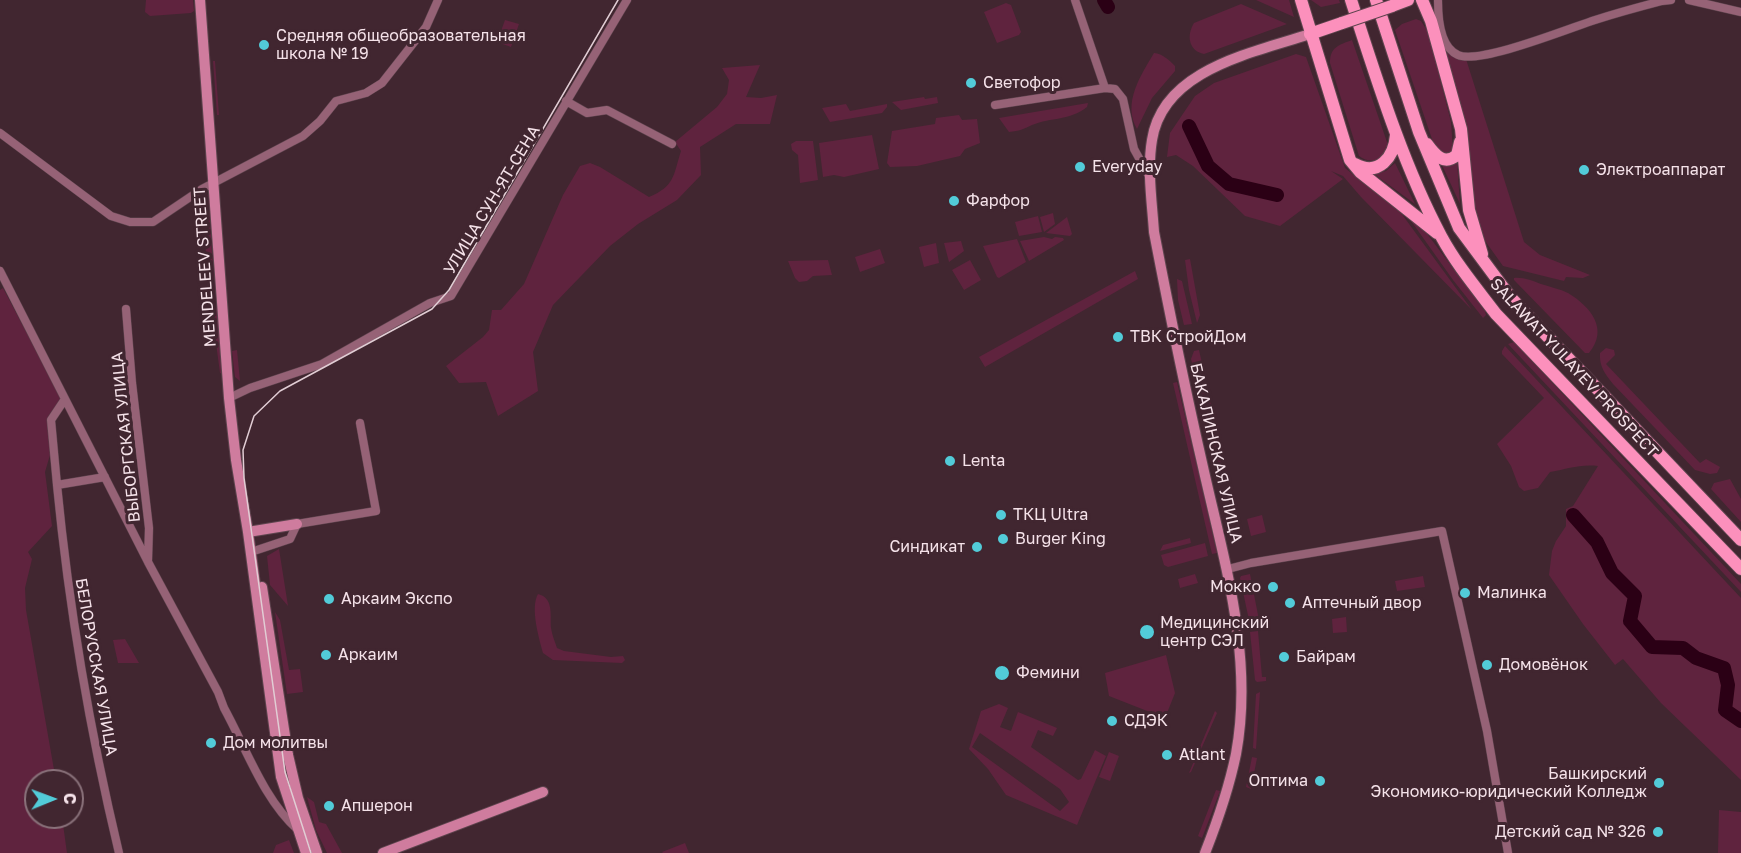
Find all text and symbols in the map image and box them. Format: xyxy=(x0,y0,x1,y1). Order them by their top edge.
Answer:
place label: Средняя общеобразовательная школа № 19 xyxy=(276,26,526,64)
marker: Средняя общеобразовательная школа № 19 xyxy=(257,38,271,52)
place label: Светофор xyxy=(983,73,1061,93)
marker: Светофор xyxy=(964,76,978,90)
street label: УЛИЦА СУН-ЯТ-СЕНА xyxy=(440,122,544,278)
place label: Everyday xyxy=(1092,157,1162,177)
marker: Everyday xyxy=(1073,160,1087,174)
place label: Электроаппарат xyxy=(1596,160,1725,180)
marker: Электроаппарат xyxy=(1577,163,1591,177)
street label: MENDELEEV STREET xyxy=(190,186,220,348)
place label: Фарфор xyxy=(966,191,1030,211)
marker: Фарфор xyxy=(947,194,961,208)
street label: SALAWAT YULAYEV PROSPECT xyxy=(1486,275,1662,461)
place label: ТВК СтройДом xyxy=(1130,327,1246,347)
marker: ТВК СтройДом xyxy=(1111,330,1125,344)
street label: ВЫБОРГСКАЯ УЛИЦА xyxy=(107,351,145,523)
street label: БАКАЛИНСКАЯ УЛИЦА xyxy=(1186,361,1246,545)
place label: Lenta xyxy=(962,451,1005,471)
marker: Lenta xyxy=(943,454,957,468)
place label: ТКЦ Ultra xyxy=(1013,505,1088,525)
marker: ТКЦ Ultra xyxy=(994,508,1008,522)
place label: Burger King xyxy=(1015,529,1106,549)
marker: Burger King xyxy=(996,532,1010,546)
place label: Синдикат xyxy=(889,537,965,557)
marker: Синдикат xyxy=(970,540,984,554)
street label: БЕЛОРУССКАЯ УЛИЦА xyxy=(71,577,121,757)
place label: Мокко xyxy=(1210,577,1261,597)
marker: Мокко xyxy=(1266,580,1280,594)
place label: Малинка xyxy=(1477,583,1547,603)
marker: Малинка xyxy=(1458,586,1472,600)
place label: Аркаим Экспо xyxy=(341,589,453,609)
marker: Аркаим Экспо xyxy=(322,592,336,606)
place label: Аптечный двор xyxy=(1302,593,1422,613)
marker: Аптечный двор xyxy=(1283,596,1297,610)
place label: Медицинский центр СЭЛ xyxy=(1160,613,1269,651)
marker: Медицинский центр СЭЛ xyxy=(1138,623,1156,641)
place label: Аркаим xyxy=(338,645,398,665)
place label: Байрам xyxy=(1296,647,1356,667)
marker: Аркаим xyxy=(319,648,333,662)
marker: Байрам xyxy=(1277,650,1291,664)
place label: Домовёнок xyxy=(1499,655,1588,675)
marker: Домовёнок xyxy=(1480,658,1494,672)
place label: Фемини xyxy=(1016,663,1080,683)
marker: Фемини xyxy=(993,664,1011,682)
place label: СДЭК xyxy=(1124,711,1168,731)
marker: СДЭК xyxy=(1105,714,1119,728)
place label: Дом молитвы xyxy=(223,733,328,753)
marker: Дом молитвы xyxy=(204,736,218,750)
place label: Atlant xyxy=(1179,745,1226,765)
marker: Atlant xyxy=(1160,748,1174,762)
place label: Башкирский Экономико-юридический Колледж xyxy=(1371,764,1647,802)
north arrow xyxy=(24,769,84,829)
place label: Оптима xyxy=(1248,771,1308,791)
marker: Оптима xyxy=(1313,774,1327,788)
marker: Башкирский Экономико-юридический Колледж xyxy=(1652,776,1666,790)
text: С xyxy=(60,793,80,805)
place label: Апшерон xyxy=(341,796,413,816)
marker: Апшерон xyxy=(322,799,336,813)
place label: Детский сад № 326 xyxy=(1495,822,1646,842)
marker: Детский сад № 326 xyxy=(1651,825,1665,839)

